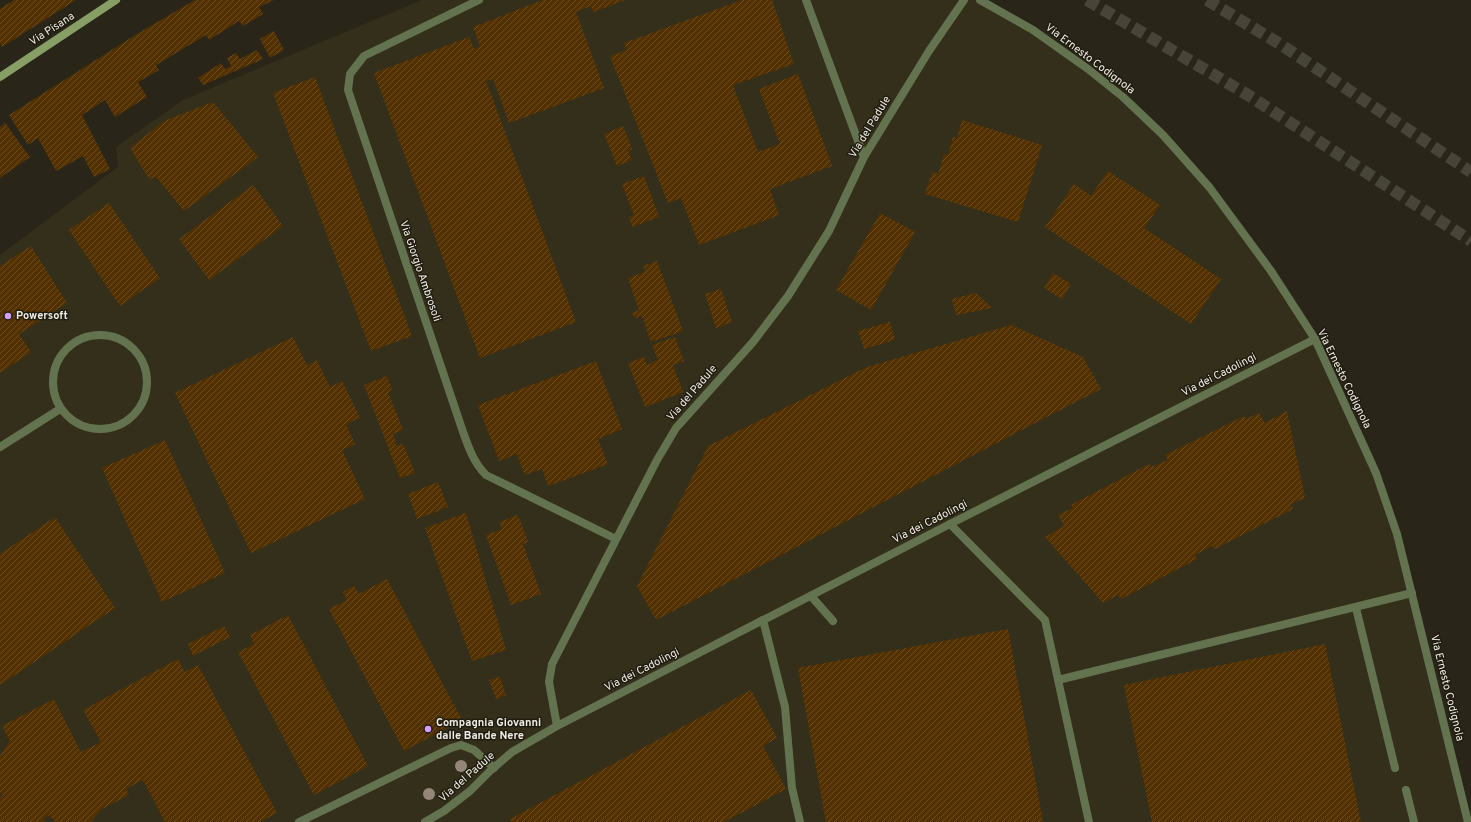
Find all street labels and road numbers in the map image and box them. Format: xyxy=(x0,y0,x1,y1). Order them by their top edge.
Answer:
street label: Via Pisana xyxy=(27,9,77,49)
street label: Via Ernesto Codignola xyxy=(1042,21,1138,98)
street label: Via del Padule xyxy=(846,93,894,160)
street label: Via Giorgio Ambrosoli xyxy=(396,219,444,323)
street label: Via Ernesto Codignola xyxy=(1314,327,1374,431)
street label: Via dei Cadolingi xyxy=(1179,350,1259,400)
street label: Via del Padule xyxy=(664,362,720,424)
street label: Via dei Cadolingi xyxy=(890,497,970,547)
street label: Via Ernesto Codignola xyxy=(1427,633,1467,743)
street label: Via dei Cadolingi xyxy=(602,645,682,695)
street label: Via del Padule xyxy=(436,749,498,805)

